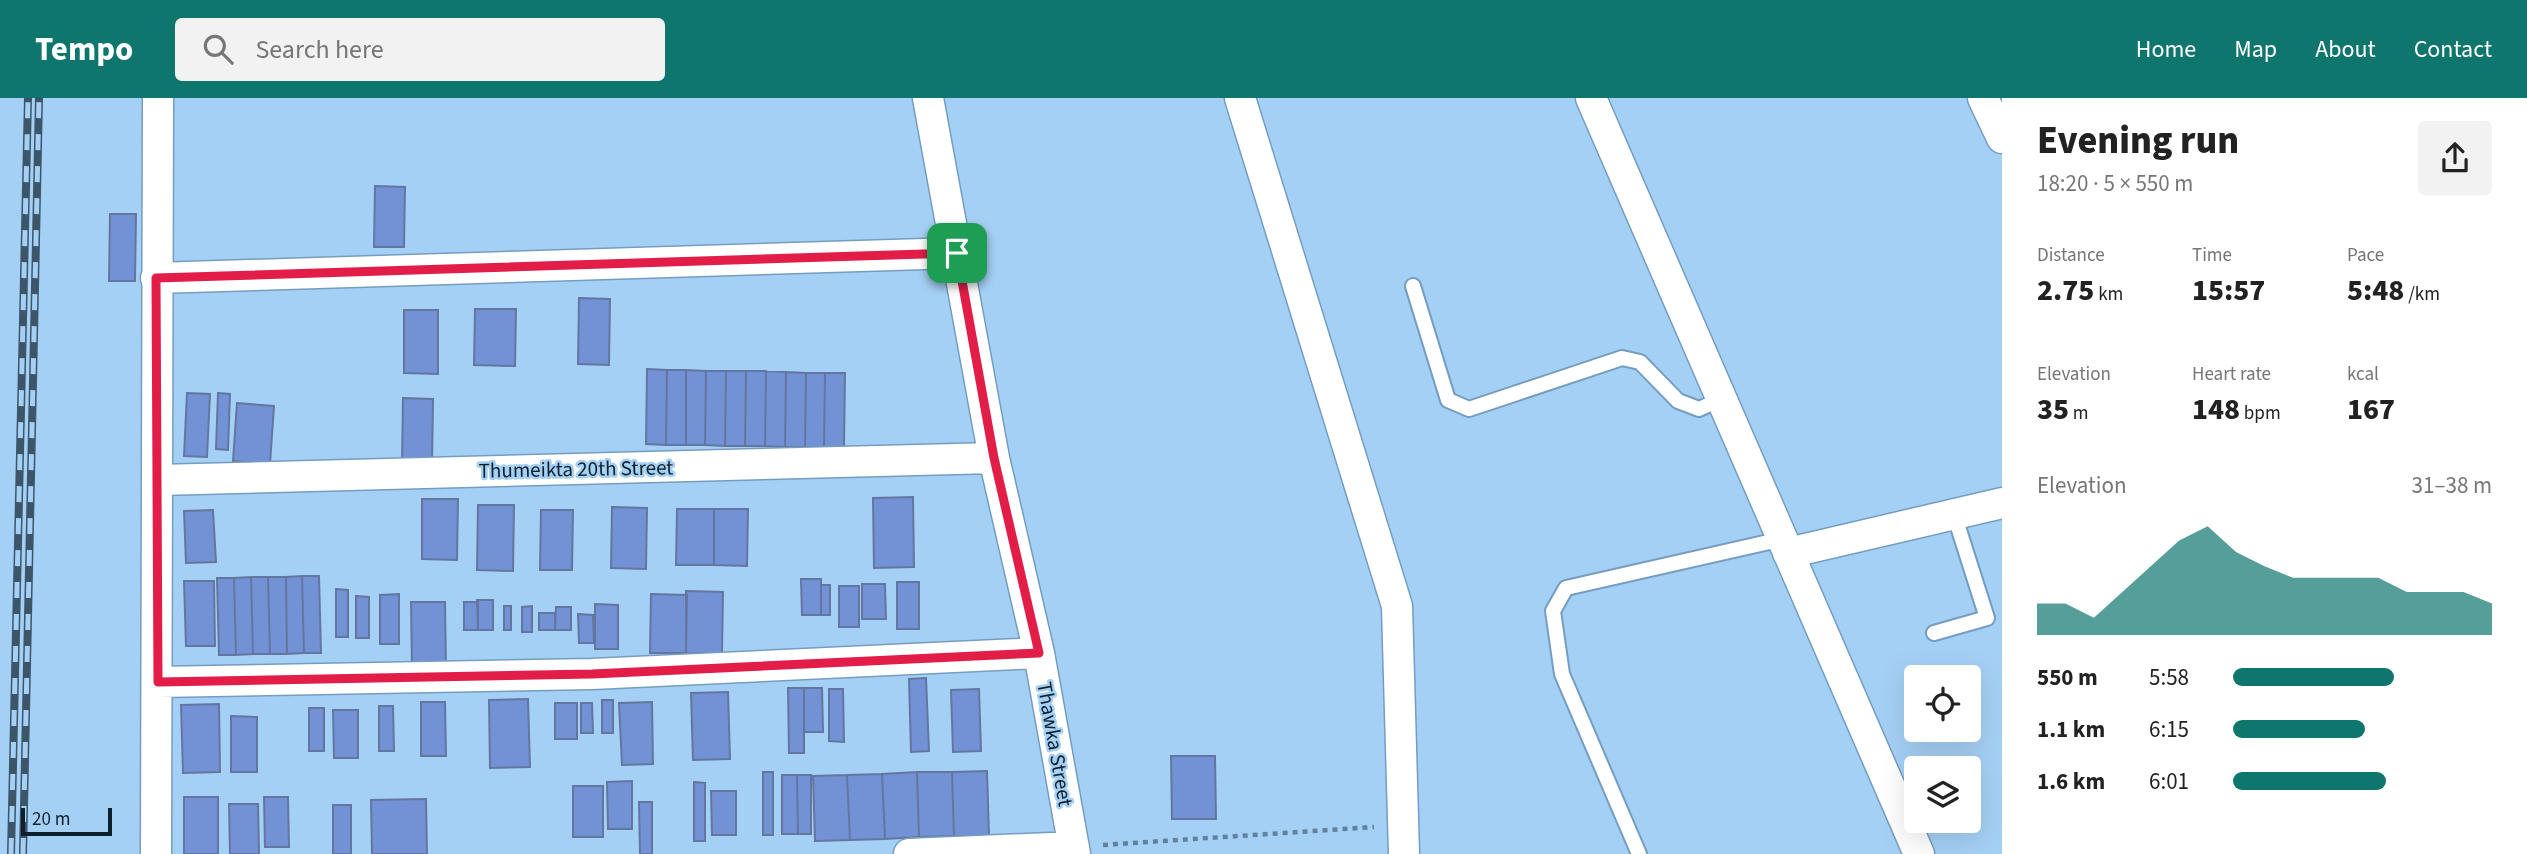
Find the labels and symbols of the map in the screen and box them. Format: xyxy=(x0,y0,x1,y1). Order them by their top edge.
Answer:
pin xyxy=(927,223,987,283)
street label: Thumeikta 20th Street xyxy=(478,452,674,486)
street label: Thawka Street xyxy=(1029,679,1081,809)
scale bar xyxy=(21,805,112,837)

